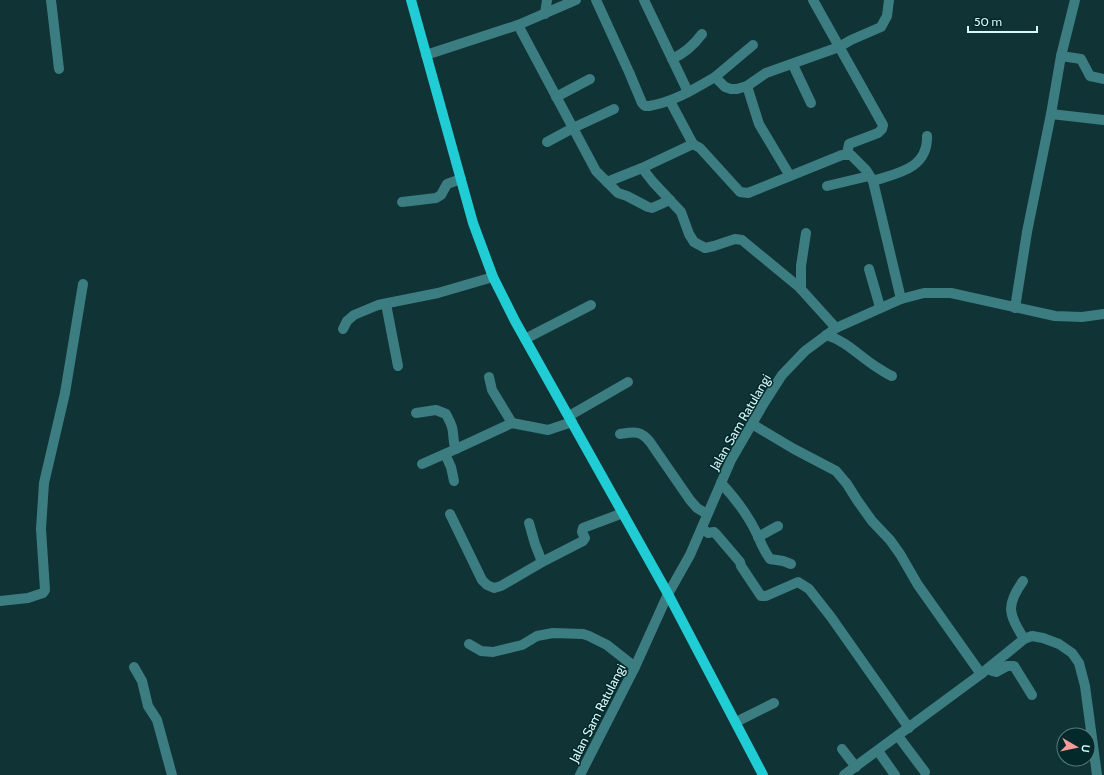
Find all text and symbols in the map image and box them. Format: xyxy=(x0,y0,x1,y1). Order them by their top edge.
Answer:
scale bar xyxy=(968,8,1037,34)
text: 50 m xyxy=(974,14,1002,29)
street label: Jalan Sam Ratulangi xyxy=(706,371,774,474)
street label: Jalan Sam Ratulangi xyxy=(565,661,629,766)
north arrow xyxy=(1056,727,1096,767)
text: U xyxy=(1078,744,1093,754)

